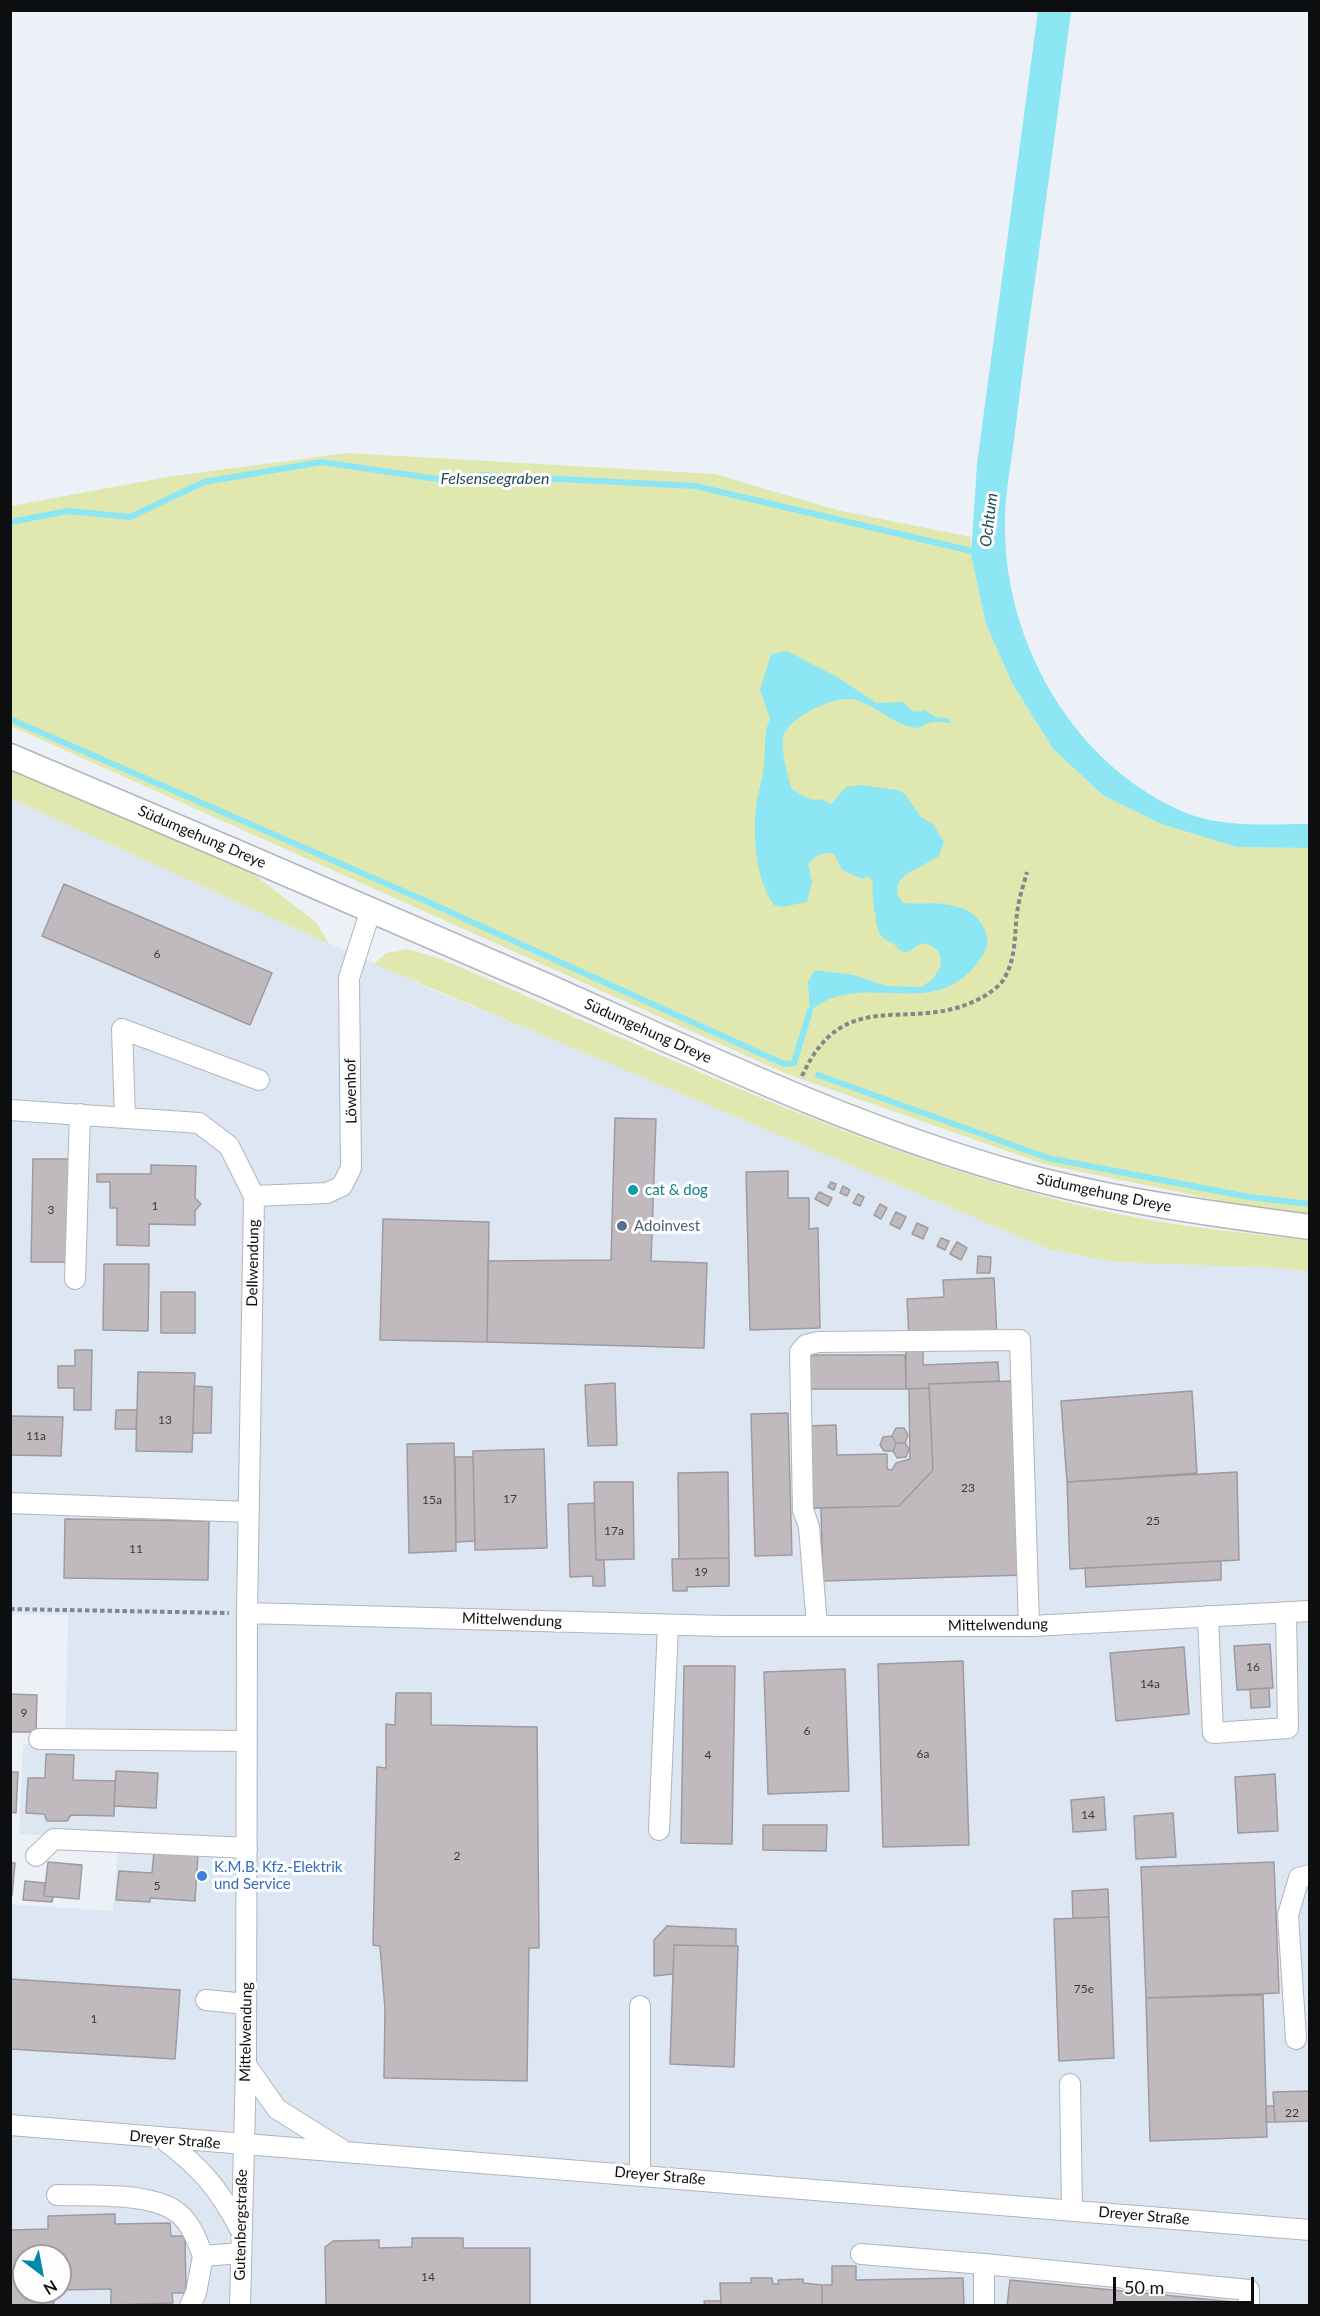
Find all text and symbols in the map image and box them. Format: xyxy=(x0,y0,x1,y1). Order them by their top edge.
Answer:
water label: Felsenseegraben xyxy=(441,469,549,489)
water label: Ochtum xyxy=(976,492,1002,548)
street label: Südumgehung Dreye xyxy=(135,802,269,872)
house number: 6 xyxy=(154,947,160,961)
street label: Südumgehung Dreye xyxy=(582,995,714,1067)
street label: Löwenhof xyxy=(341,1058,361,1124)
street label: Südumgehung Dreye xyxy=(1035,1170,1173,1216)
place label: cat & dog xyxy=(645,1181,708,1199)
marker: cat & dog xyxy=(626,1183,640,1197)
house number: 1 xyxy=(152,1199,158,1213)
house number: 3 xyxy=(48,1203,54,1217)
place label: Adoinvest xyxy=(634,1217,700,1235)
street label: Dellwendung xyxy=(243,1219,263,1307)
marker: Adoinvest xyxy=(615,1219,629,1233)
house number: 13 xyxy=(158,1413,172,1427)
house number: 11a xyxy=(26,1429,46,1443)
house number: 23 xyxy=(961,1481,975,1495)
house number: 17 xyxy=(503,1492,517,1506)
house number: 15a xyxy=(422,1493,442,1507)
house number: 25 xyxy=(1146,1514,1160,1528)
house number: 17a xyxy=(604,1524,624,1538)
house number: 11 xyxy=(129,1542,143,1556)
house number: 19 xyxy=(694,1565,708,1579)
street label: Mittelwendung xyxy=(462,1609,562,1631)
street label: Mittelwendung xyxy=(948,1615,1048,1635)
house number: 16 xyxy=(1246,1660,1260,1674)
house number: 14a xyxy=(1140,1677,1160,1691)
house number: 9 xyxy=(21,1706,27,1720)
house number: 6 xyxy=(804,1724,810,1738)
house number: 6a xyxy=(917,1747,929,1761)
house number: 4 xyxy=(705,1748,711,1762)
house number: 14 xyxy=(1081,1808,1095,1822)
house number: 2 xyxy=(454,1849,460,1863)
place label: K.M.B. Kfz.-Elektrik und Service xyxy=(214,1858,342,1893)
marker: K.M.B. Kfz.-Elektrik und Service xyxy=(195,1869,209,1883)
house number: 5 xyxy=(154,1879,160,1893)
street label: Mittelwendung xyxy=(236,1982,256,2082)
house number: 75e xyxy=(1074,1982,1094,1996)
house number: 1 xyxy=(91,2012,97,2026)
house number: 22 xyxy=(1285,2106,1299,2120)
street label: Dreyer Straße xyxy=(129,2127,221,2153)
street label: Dreyer Straße xyxy=(614,2163,706,2189)
street label: Gutenbergstraße xyxy=(231,2169,251,2281)
street label: Dreyer Straße xyxy=(1098,2203,1190,2229)
north arrow xyxy=(12,2244,72,2304)
scale bar xyxy=(1116,2265,1257,2303)
house number: 14 xyxy=(421,2270,435,2284)
text: 50 m xyxy=(1124,2276,1164,2298)
text: N xyxy=(40,2277,61,2299)

